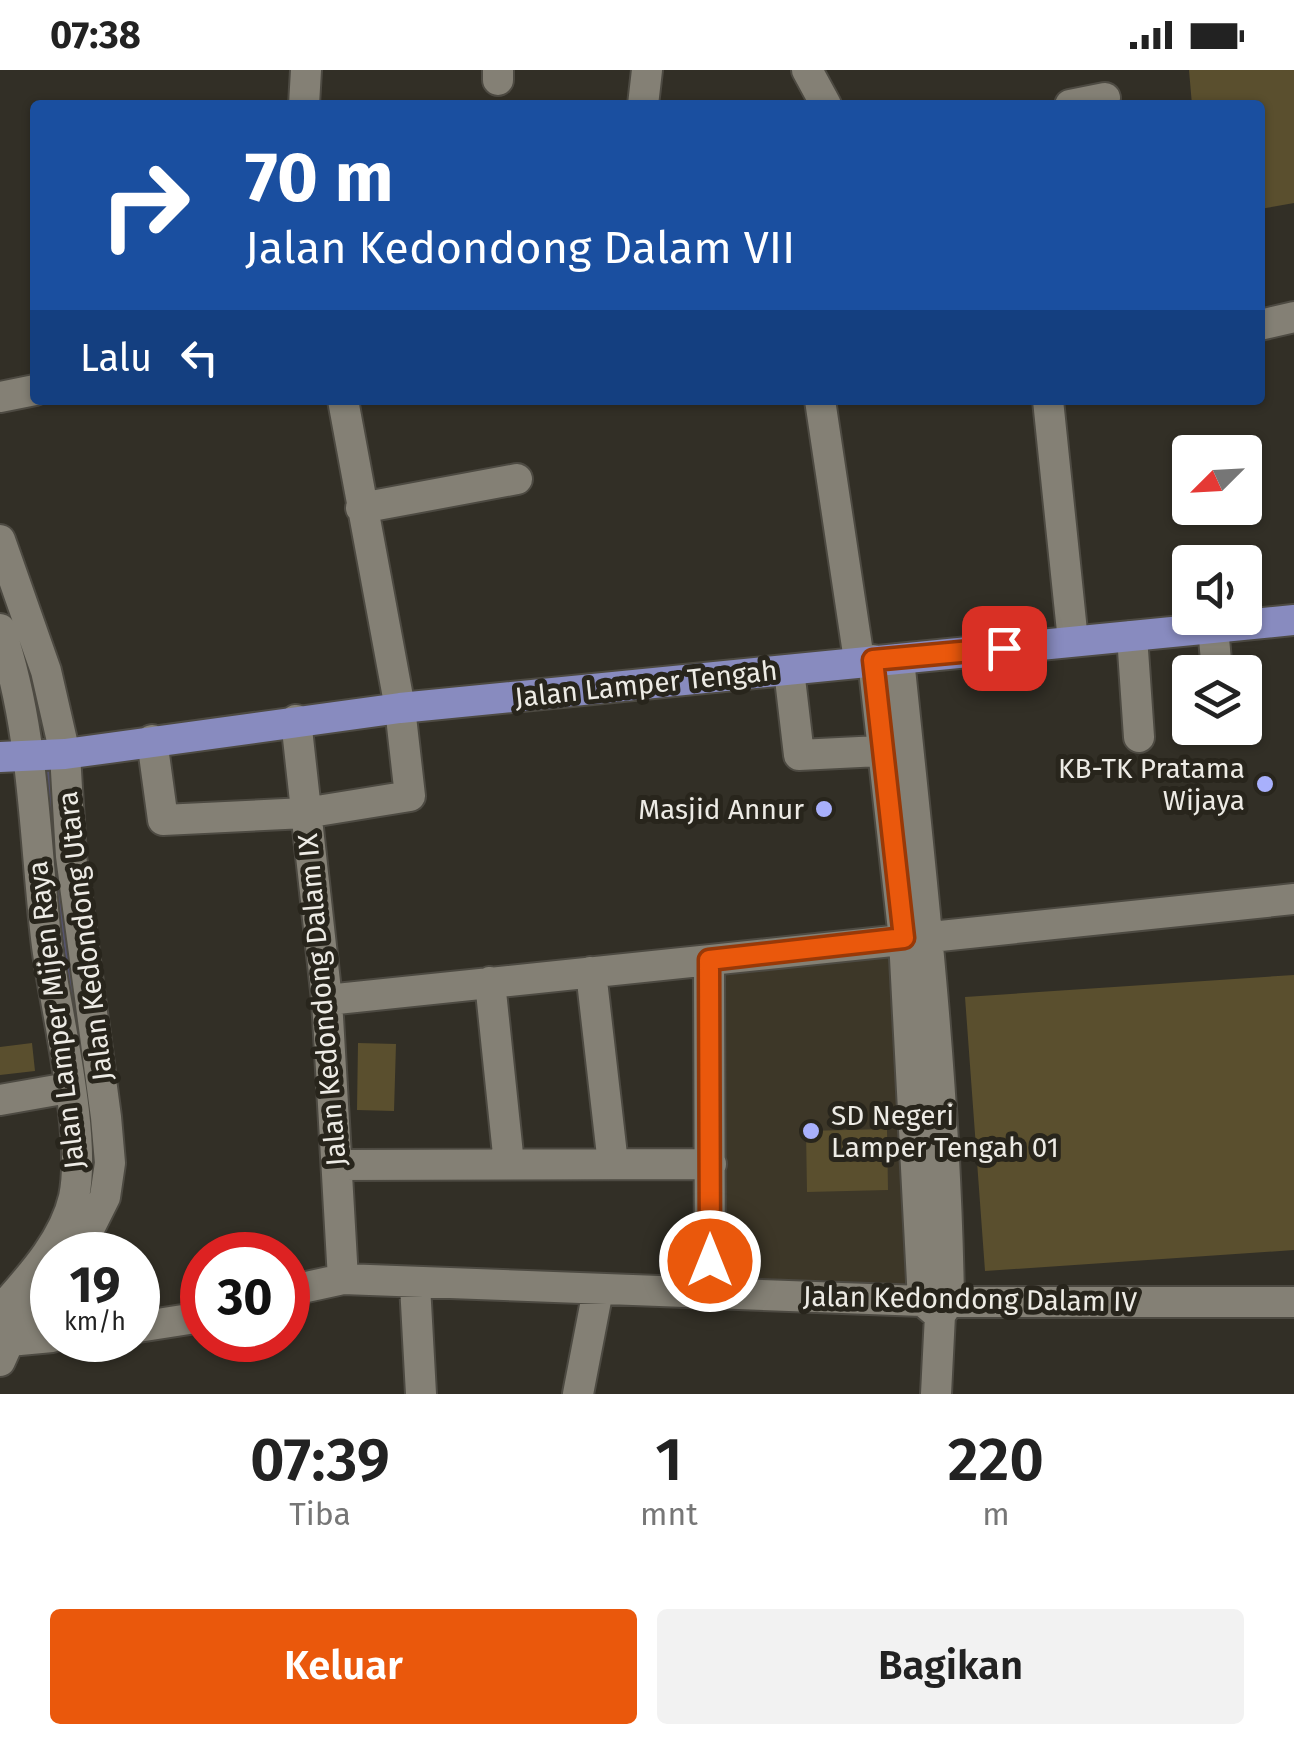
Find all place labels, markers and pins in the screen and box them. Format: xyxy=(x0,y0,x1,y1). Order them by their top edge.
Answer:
pin xyxy=(962,606,1047,691)
place label: KB-TK Pratama Wijaya xyxy=(1058,752,1245,817)
marker: KB-TK Pratama Wijaya xyxy=(1254,773,1276,795)
place label: Masjid Annur xyxy=(638,793,804,826)
marker: Masjid Annur xyxy=(813,798,835,820)
place label: SD Negeri Lamper Tengah 01 xyxy=(831,1099,1059,1164)
marker: SD Negeri Lamper Tengah 01 xyxy=(800,1120,822,1142)

